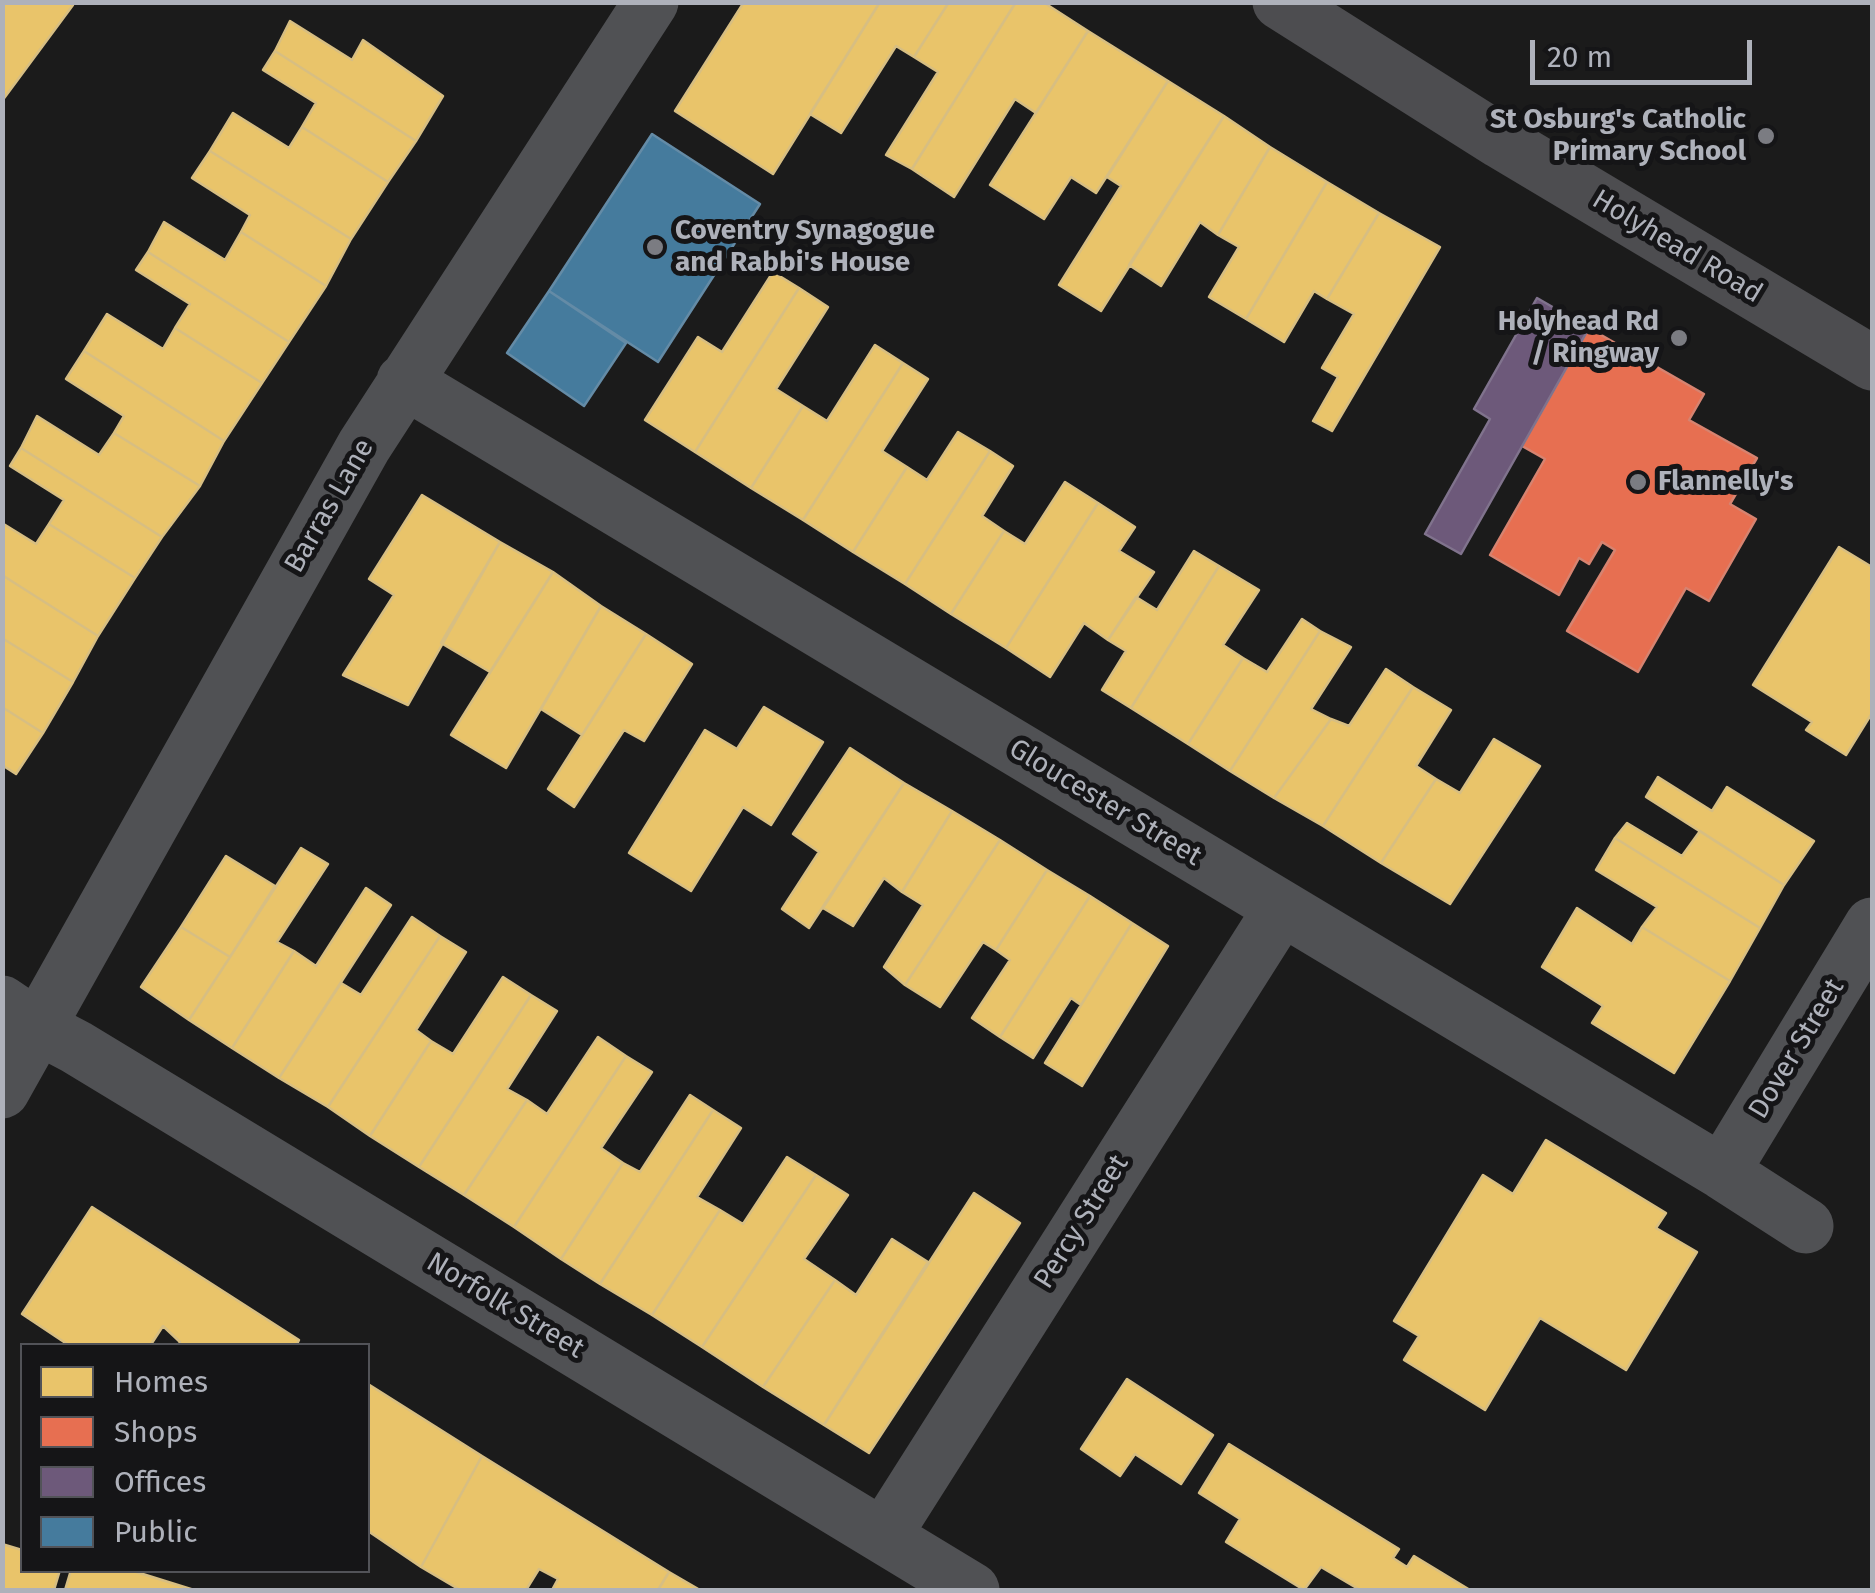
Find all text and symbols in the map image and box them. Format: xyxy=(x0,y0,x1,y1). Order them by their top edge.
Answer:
scale bar xyxy=(1535,20,1758,82)
text: 20 m xyxy=(1547,39,1612,75)
place label: St Osburg's Catholic Primary School xyxy=(1490,103,1746,169)
marker: St Osburg's Catholic Primary School xyxy=(1755,125,1777,147)
street label: Holyhead Road xyxy=(1586,183,1768,311)
place label: Coventry Synagogue and Rabbi's House xyxy=(675,214,935,280)
marker: Coventry Synagogue and Rabbi's House xyxy=(644,236,666,258)
place label: Holyhead Rd / Ringway xyxy=(1498,305,1659,371)
marker: Holyhead Rd / Ringway xyxy=(1668,327,1690,349)
street label: Barras Lane xyxy=(278,433,382,579)
place label: Flannelly's xyxy=(1658,465,1793,499)
marker: Flannelly's xyxy=(1627,471,1649,493)
street label: Gloucester Street xyxy=(1003,732,1207,874)
street label: Dover Street xyxy=(1742,973,1852,1125)
street label: Percy Street xyxy=(1028,1149,1136,1295)
street label: Norfolk Street xyxy=(420,1246,590,1366)
legend xyxy=(20,1343,370,1573)
text: Homes xyxy=(114,1364,208,1400)
text: Shops xyxy=(114,1414,197,1450)
text: Offices xyxy=(114,1464,206,1500)
text: Public xyxy=(114,1514,198,1550)

